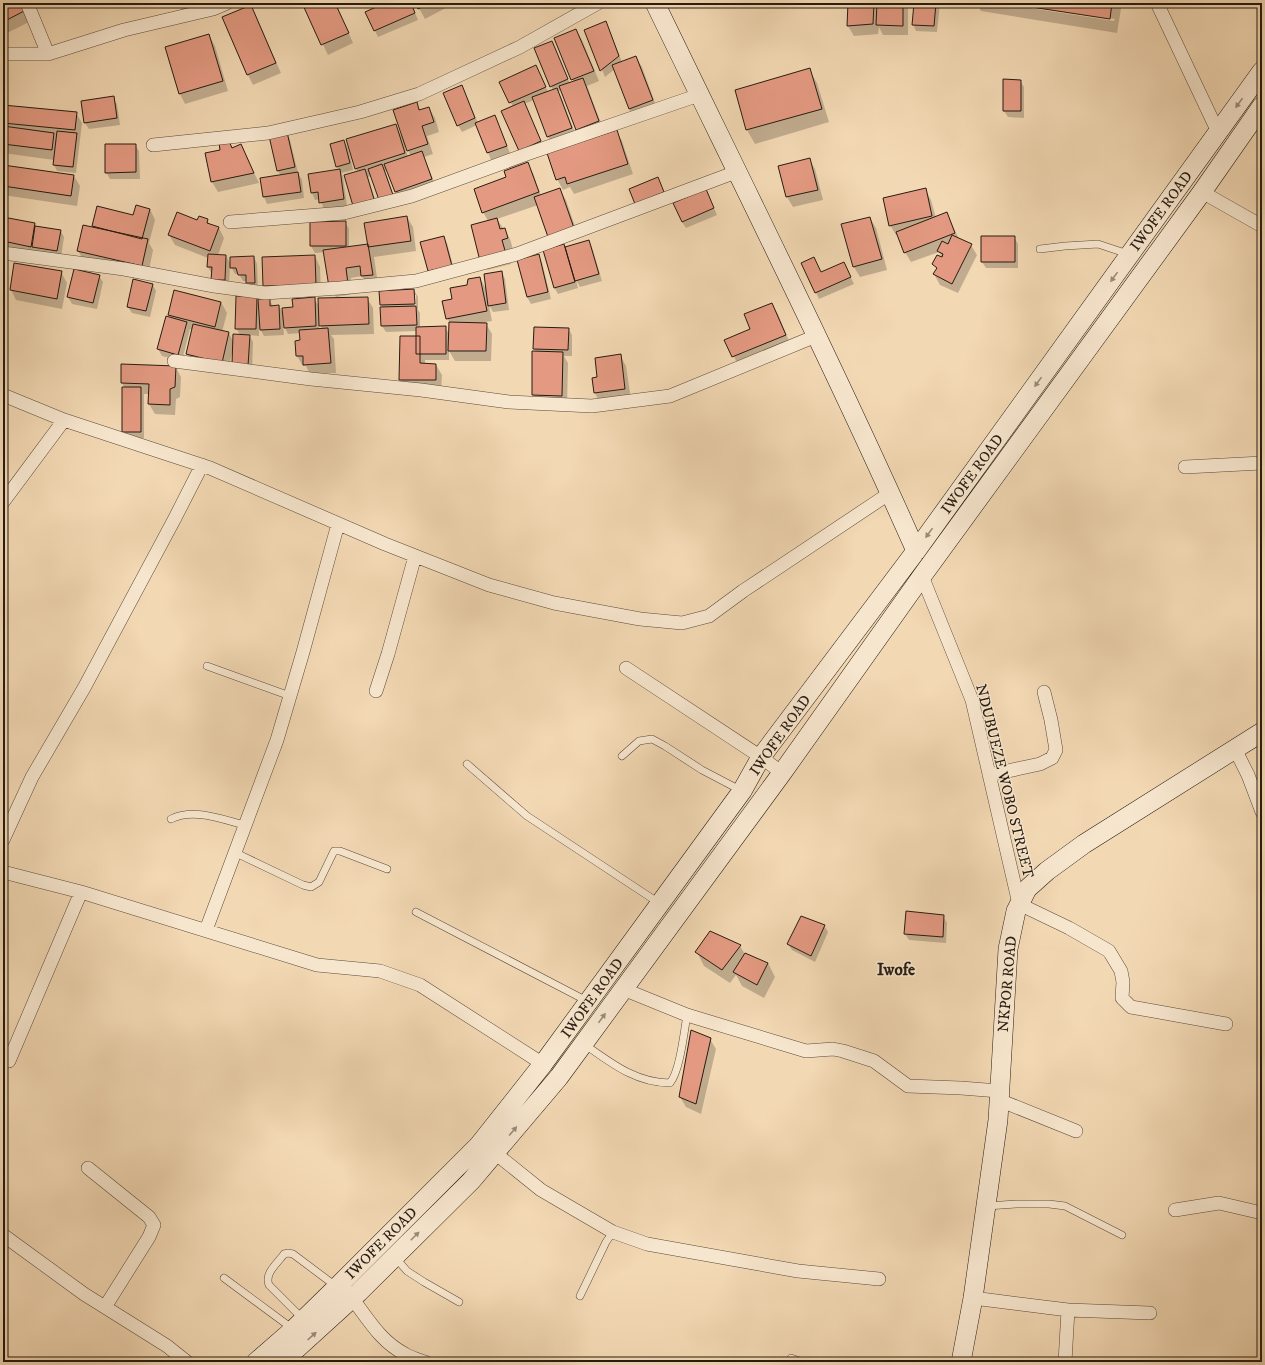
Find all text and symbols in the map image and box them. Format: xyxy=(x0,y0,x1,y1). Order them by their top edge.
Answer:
one-way arrow xyxy=(1235,97,1243,108)
street label: IWOFE ROAD xyxy=(1126,168,1197,255)
one-way arrow xyxy=(1110,271,1118,282)
one-way arrow xyxy=(1034,377,1042,387)
street label: IWOFE ROAD xyxy=(937,431,1008,518)
one-way arrow xyxy=(925,527,933,538)
street label: NDUBUEZE WOBO STREET xyxy=(971,682,1038,881)
street label: IWOFE ROAD xyxy=(746,691,815,779)
street label: NKPOR ROAD xyxy=(994,935,1021,1033)
street label: IWOFE ROAD xyxy=(557,955,628,1042)
district label: Iwofe xyxy=(877,959,915,981)
one-way arrow xyxy=(598,1013,606,1023)
one-way arrow xyxy=(509,1126,518,1136)
street label: IWOFE ROAD xyxy=(341,1203,421,1283)
one-way arrow xyxy=(410,1231,420,1241)
one-way arrow xyxy=(307,1332,317,1341)

